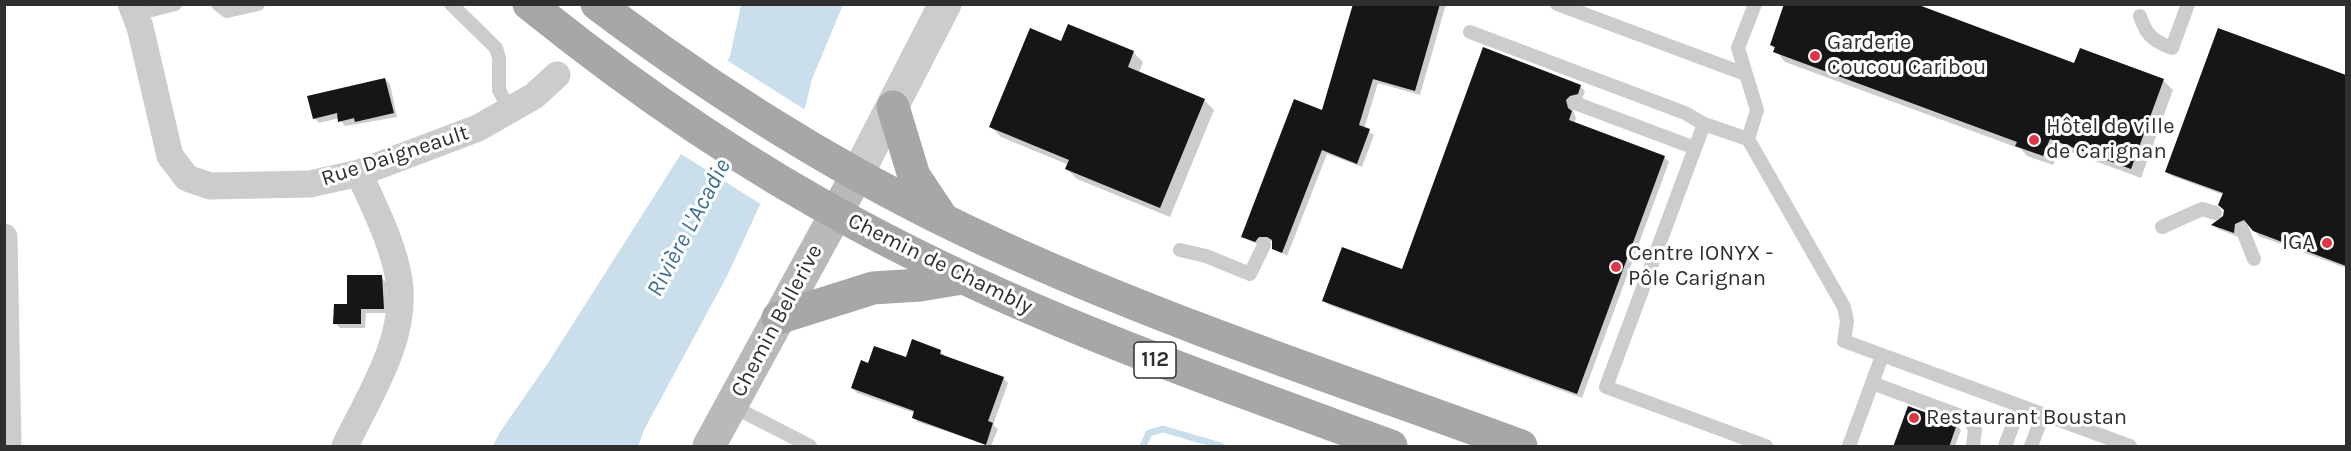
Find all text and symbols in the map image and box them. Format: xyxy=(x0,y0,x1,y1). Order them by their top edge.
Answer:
place label: Garderie Coucou Caribou xyxy=(1827,30,1986,82)
marker: Garderie Coucou Caribou xyxy=(1808,49,1822,63)
place label: Hôtel de ville de Carignan xyxy=(2046,114,2174,166)
street label: Rue Daigneault xyxy=(318,120,472,192)
marker: Hôtel de ville de Carignan xyxy=(2027,133,2041,147)
water label: Rivière L'Acadie xyxy=(641,154,737,302)
street label: Chemin de Chambly xyxy=(843,208,1037,320)
place label: IGA xyxy=(2282,230,2315,256)
marker: IGA xyxy=(2320,236,2334,250)
street label: Chemin Bellerive xyxy=(726,240,828,402)
place label: Centre IONYX - Pôle Carignan xyxy=(1628,241,1773,292)
marker: Centre IONYX - Pôle Carignan xyxy=(1609,260,1623,274)
road number: 112 xyxy=(1134,342,1176,378)
place label: Restaurant Boustan xyxy=(1926,405,2127,431)
marker: Restaurant Boustan xyxy=(1907,411,1921,425)

